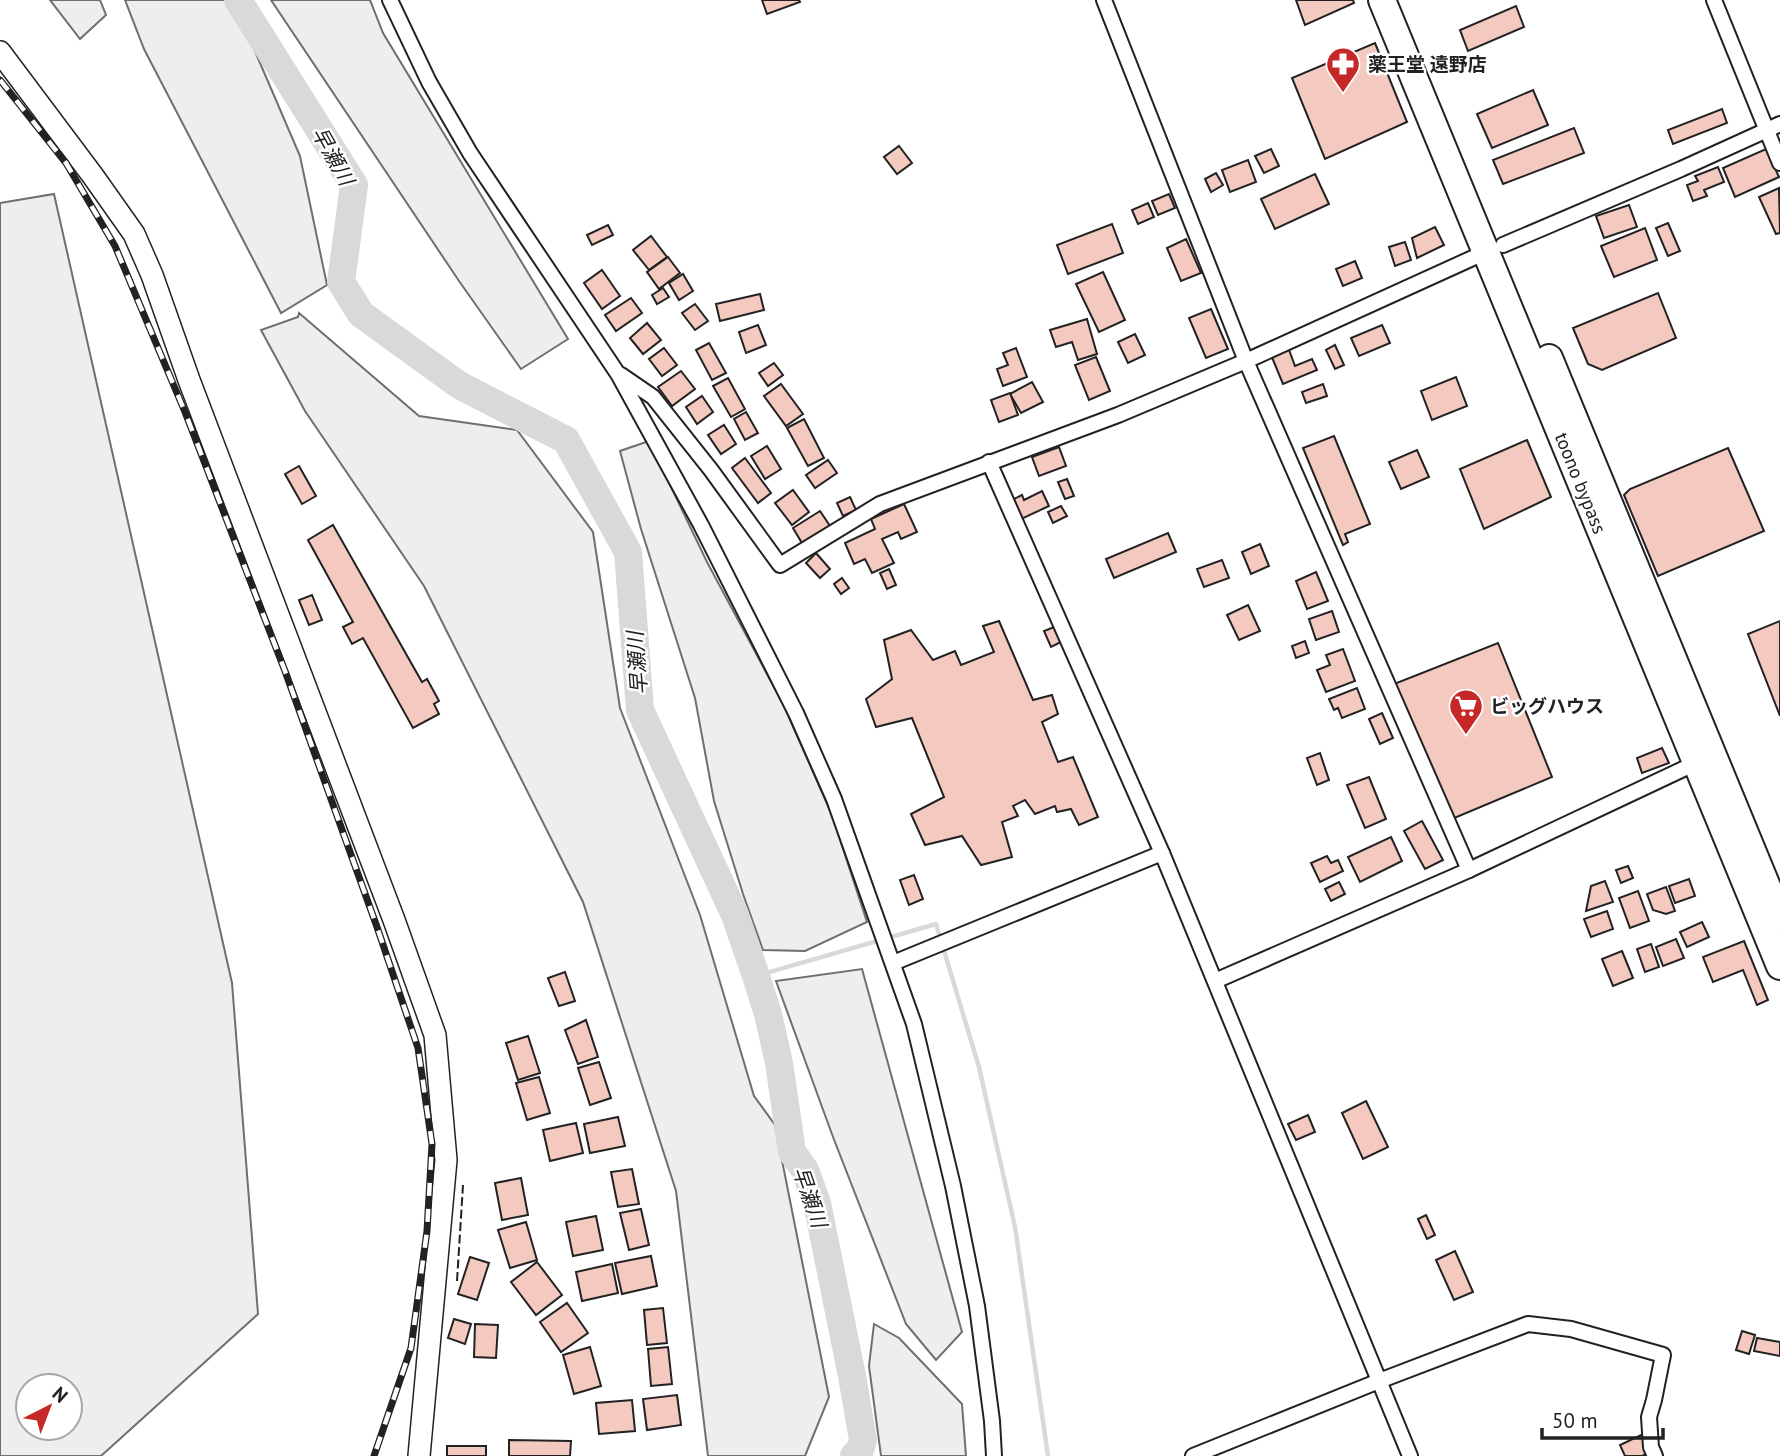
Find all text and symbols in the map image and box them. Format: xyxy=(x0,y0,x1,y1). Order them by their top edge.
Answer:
pharmacy icon: 薬王堂 遠野店 xyxy=(1324,45,1362,94)
place label: 薬王堂 遠野店 xyxy=(1368,52,1487,76)
water label: 早瀬川 xyxy=(306,122,361,192)
street label: toono bypass xyxy=(1550,429,1612,537)
water label: 早瀬川 xyxy=(621,629,653,695)
supermarket icon: ビッグハウス xyxy=(1447,687,1485,736)
place label: ビッグハウス xyxy=(1490,694,1604,718)
water label: 早瀬川 xyxy=(787,1163,834,1233)
north arrow xyxy=(14,1372,84,1442)
text: N xyxy=(48,1381,73,1407)
scale bar xyxy=(1542,1396,1663,1440)
text: 50 m xyxy=(1552,1407,1598,1434)

